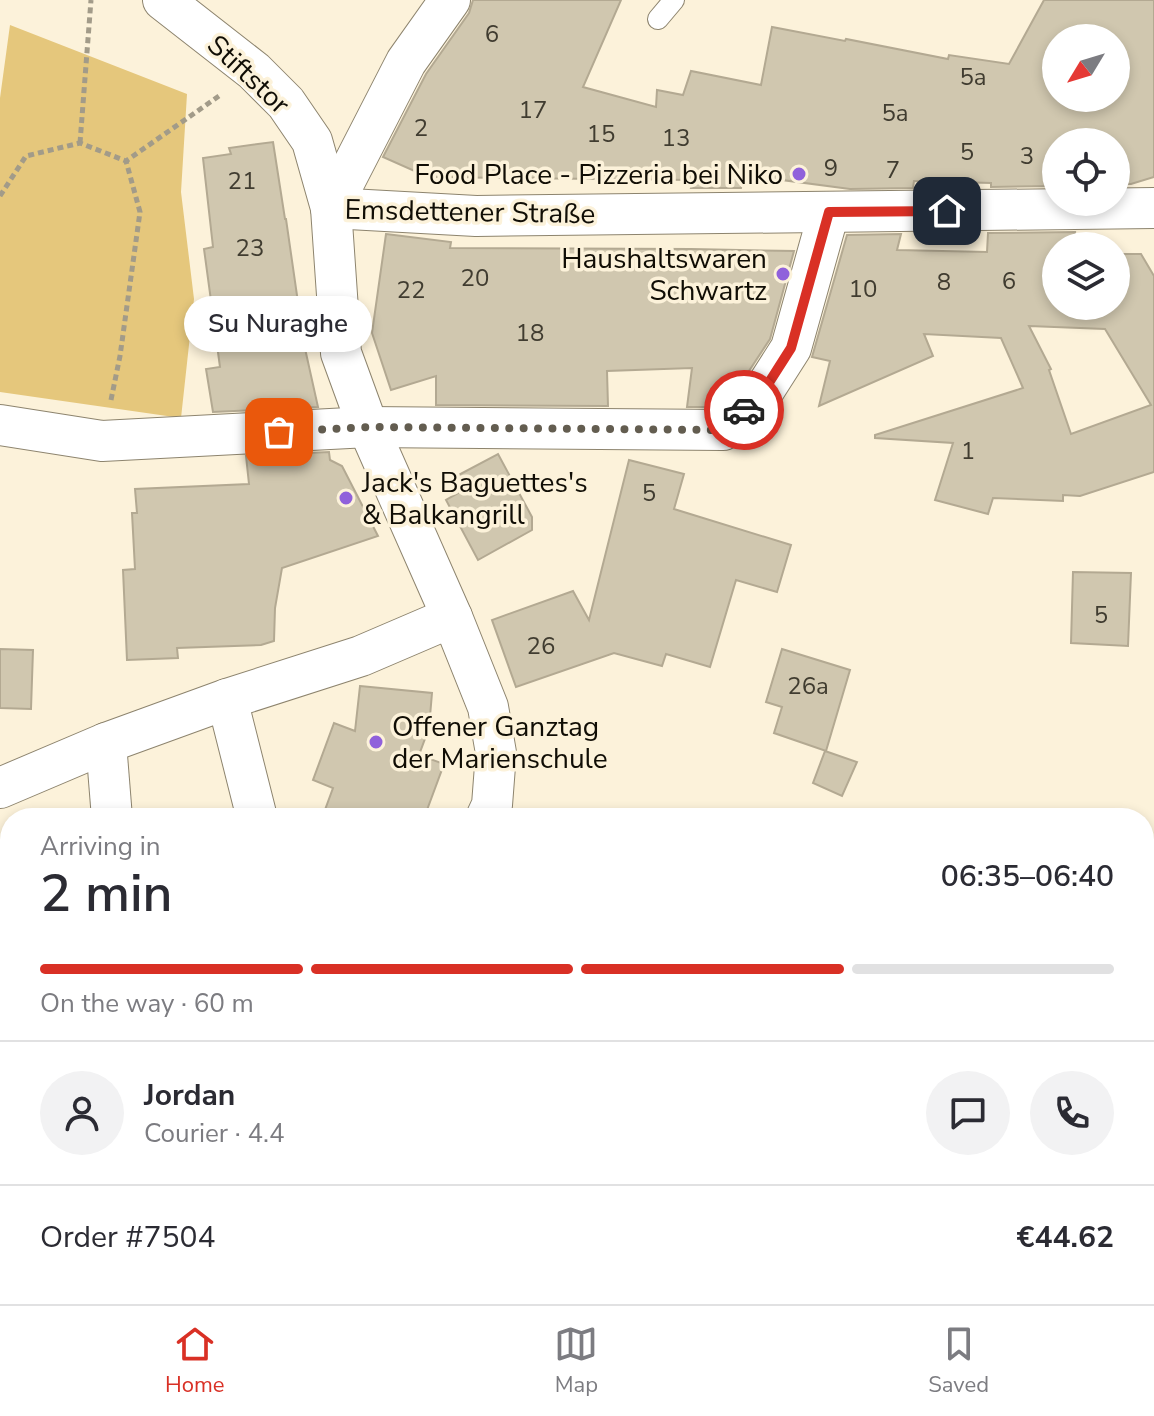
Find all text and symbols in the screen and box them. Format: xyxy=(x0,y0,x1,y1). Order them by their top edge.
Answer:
house number: 6 xyxy=(485,18,499,50)
north arrow xyxy=(1042,24,1130,112)
map controls xyxy=(1042,24,1130,320)
street label: Stiftstor xyxy=(199,27,298,123)
house number: 5a xyxy=(959,61,987,93)
house number: 17 xyxy=(519,94,547,126)
house number: 5a xyxy=(881,97,909,129)
house number: 2 xyxy=(414,112,428,144)
house number: 15 xyxy=(587,118,615,150)
house number: 13 xyxy=(662,122,690,154)
button: locate xyxy=(1042,128,1130,216)
house number: 5 xyxy=(960,136,974,168)
house number: 3 xyxy=(1020,140,1034,172)
house number: 9 xyxy=(824,152,838,184)
house number: 7 xyxy=(886,154,900,186)
place label: Food Place - Pizzeria bei Niko xyxy=(414,156,783,194)
house number: 21 xyxy=(228,165,256,197)
marker: Food Place - Pizzeria bei Niko xyxy=(790,165,808,183)
pin xyxy=(913,177,981,245)
icon: home xyxy=(925,189,969,233)
street label: Emsdettener Straße xyxy=(344,191,596,233)
house number: 23 xyxy=(236,232,264,264)
button: layers xyxy=(1042,232,1130,320)
place label: Haushaltswaren Schwartz xyxy=(561,240,767,310)
house number: 20 xyxy=(461,262,489,294)
marker: Haushaltswaren Schwartz xyxy=(774,265,792,283)
house number: 6 xyxy=(1002,265,1016,297)
house number: 8 xyxy=(937,266,951,298)
house number: 10 xyxy=(849,273,877,305)
house number: 22 xyxy=(397,274,425,306)
callout: Su Nuraghe xyxy=(185,296,373,352)
text: Su Nuraghe xyxy=(208,306,348,341)
house number: 18 xyxy=(516,317,544,349)
courier xyxy=(704,370,784,450)
icon: car xyxy=(722,388,766,432)
pin xyxy=(245,398,313,466)
icon: bag xyxy=(257,410,301,454)
house number: 1 xyxy=(961,435,975,467)
place label: Jack's Baguettes's & Balkangrill xyxy=(361,464,588,534)
house number: 5 xyxy=(642,477,656,509)
marker: Jack's Baguettes's & Balkangrill xyxy=(337,489,355,507)
house number: 5 xyxy=(1094,599,1108,631)
house number: 26 xyxy=(527,630,555,662)
house number: 26a xyxy=(787,670,829,702)
place label: Offener Ganztag der Marienschule xyxy=(392,708,608,778)
marker: Offener Ganztag der Marienschule xyxy=(367,733,385,751)
text: Arriving in xyxy=(40,829,161,864)
text: 06:35–06:40 xyxy=(941,856,1114,897)
text: 2 min xyxy=(40,858,173,929)
text: On the way · 60 m xyxy=(40,986,254,1021)
button: person xyxy=(40,1071,124,1155)
button: chat xyxy=(926,1071,1010,1155)
button: phone xyxy=(1030,1071,1114,1155)
text: Jordan xyxy=(144,1075,235,1116)
text: Courier · 4.4 xyxy=(144,1116,285,1151)
text: Order #7504 xyxy=(40,1217,215,1258)
text: €44.62 xyxy=(1017,1217,1114,1258)
tab: Home xyxy=(165,1322,224,1400)
tab: Map xyxy=(554,1322,598,1400)
tab: Saved xyxy=(928,1322,989,1400)

